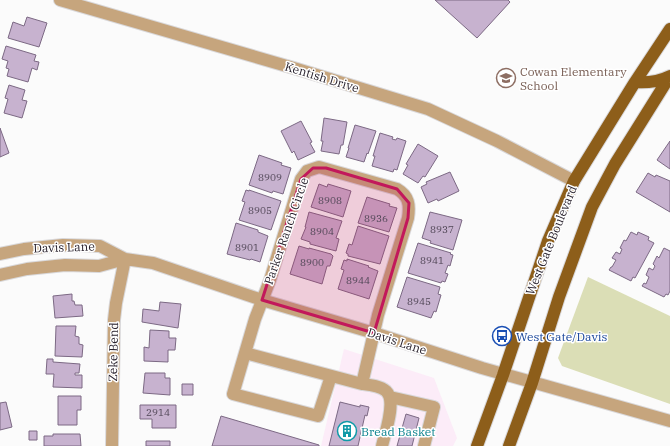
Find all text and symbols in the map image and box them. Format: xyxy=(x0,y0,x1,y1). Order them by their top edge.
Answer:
street label: Kentish Drive xyxy=(283,59,361,95)
place label: Cowan Elementary School xyxy=(520,64,627,93)
school or university icon: Cowan Elementary School xyxy=(495,67,517,89)
house number: 8909 xyxy=(258,171,282,184)
street label: Parker Ranch Circle xyxy=(261,175,311,287)
street label: West Gate Boulevard xyxy=(522,183,580,297)
house number: 8908 xyxy=(318,194,342,207)
house number: 8905 xyxy=(248,204,272,217)
house number: 8936 xyxy=(364,212,388,225)
house number: 8937 xyxy=(430,223,454,236)
house number: 8904 xyxy=(310,225,334,238)
street label: Davis Lane xyxy=(33,238,95,256)
house number: 8901 xyxy=(235,241,259,254)
house number: 8941 xyxy=(420,254,444,267)
house number: 8900 xyxy=(300,256,324,269)
house number: 8944 xyxy=(346,274,370,287)
house number: 8945 xyxy=(407,295,431,308)
street label: Zeke Bend xyxy=(105,322,121,382)
street label: Davis Lane xyxy=(365,324,429,358)
bus stop icon: West Gate/Davis xyxy=(491,325,513,347)
place label: West Gate/Davis xyxy=(516,329,608,344)
house number: 2914 xyxy=(146,406,170,419)
building icon: Bread Basket xyxy=(336,420,358,442)
place label: Bread Basket xyxy=(361,424,436,439)

